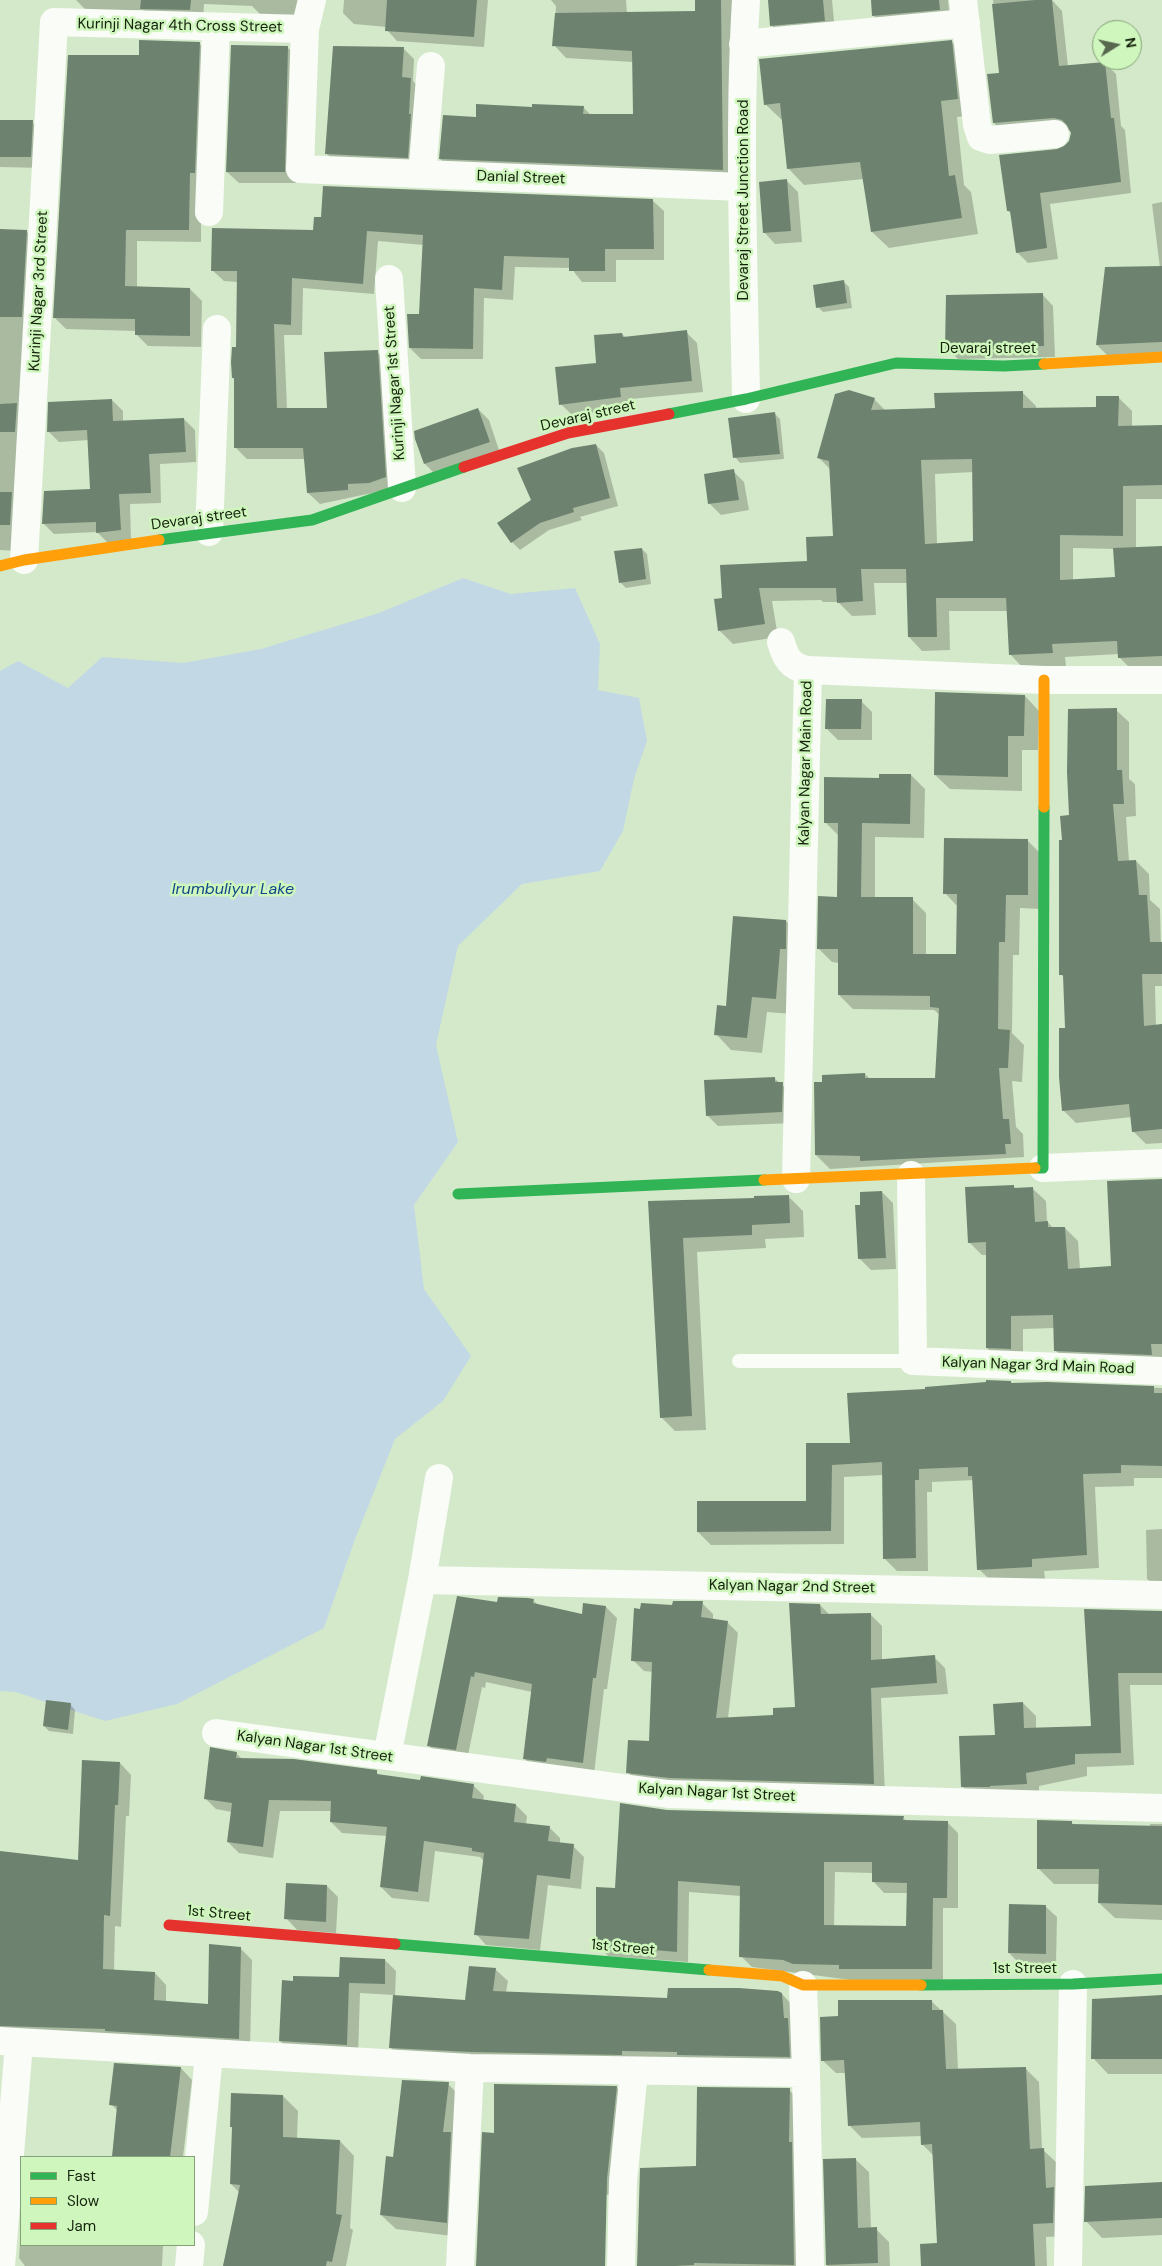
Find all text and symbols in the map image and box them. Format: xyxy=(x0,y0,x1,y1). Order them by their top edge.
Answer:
street label: Kurinji Nagar 4th Cross Street xyxy=(77,15,283,37)
north arrow xyxy=(1092,20,1142,70)
text: N xyxy=(1121,36,1141,49)
street label: Devaraj Street Junction Road xyxy=(735,99,753,301)
street label: Danial Street xyxy=(476,167,566,189)
street label: Kurinji Nagar 3rd Street xyxy=(26,210,52,372)
street label: Kurinji Nagar 1st Street xyxy=(381,305,409,461)
street label: Devaraj street xyxy=(940,340,1036,358)
street label: Devaraj street xyxy=(539,396,637,436)
street label: Devaraj street xyxy=(150,503,248,535)
street label: Kalyan Nagar Main Road xyxy=(796,680,816,846)
water label: Irumbuliyur Lake xyxy=(172,880,294,900)
street label: Kalyan Nagar 3rd Main Road xyxy=(941,1354,1135,1378)
street label: Kalyan Nagar 2nd Street xyxy=(709,1577,875,1597)
street label: Kalyan Nagar 1st Street xyxy=(236,1727,394,1767)
street label: Kalyan Nagar 1st Street xyxy=(638,1780,796,1806)
street label: 1st Street xyxy=(186,1902,252,1926)
street label: 1st Street xyxy=(590,1936,656,1960)
street label: 1st Street xyxy=(993,1960,1057,1978)
legend xyxy=(20,2156,195,2246)
text: Fast xyxy=(67,2166,96,2186)
text: Slow xyxy=(67,2191,99,2211)
text: Jam xyxy=(67,2216,96,2236)

